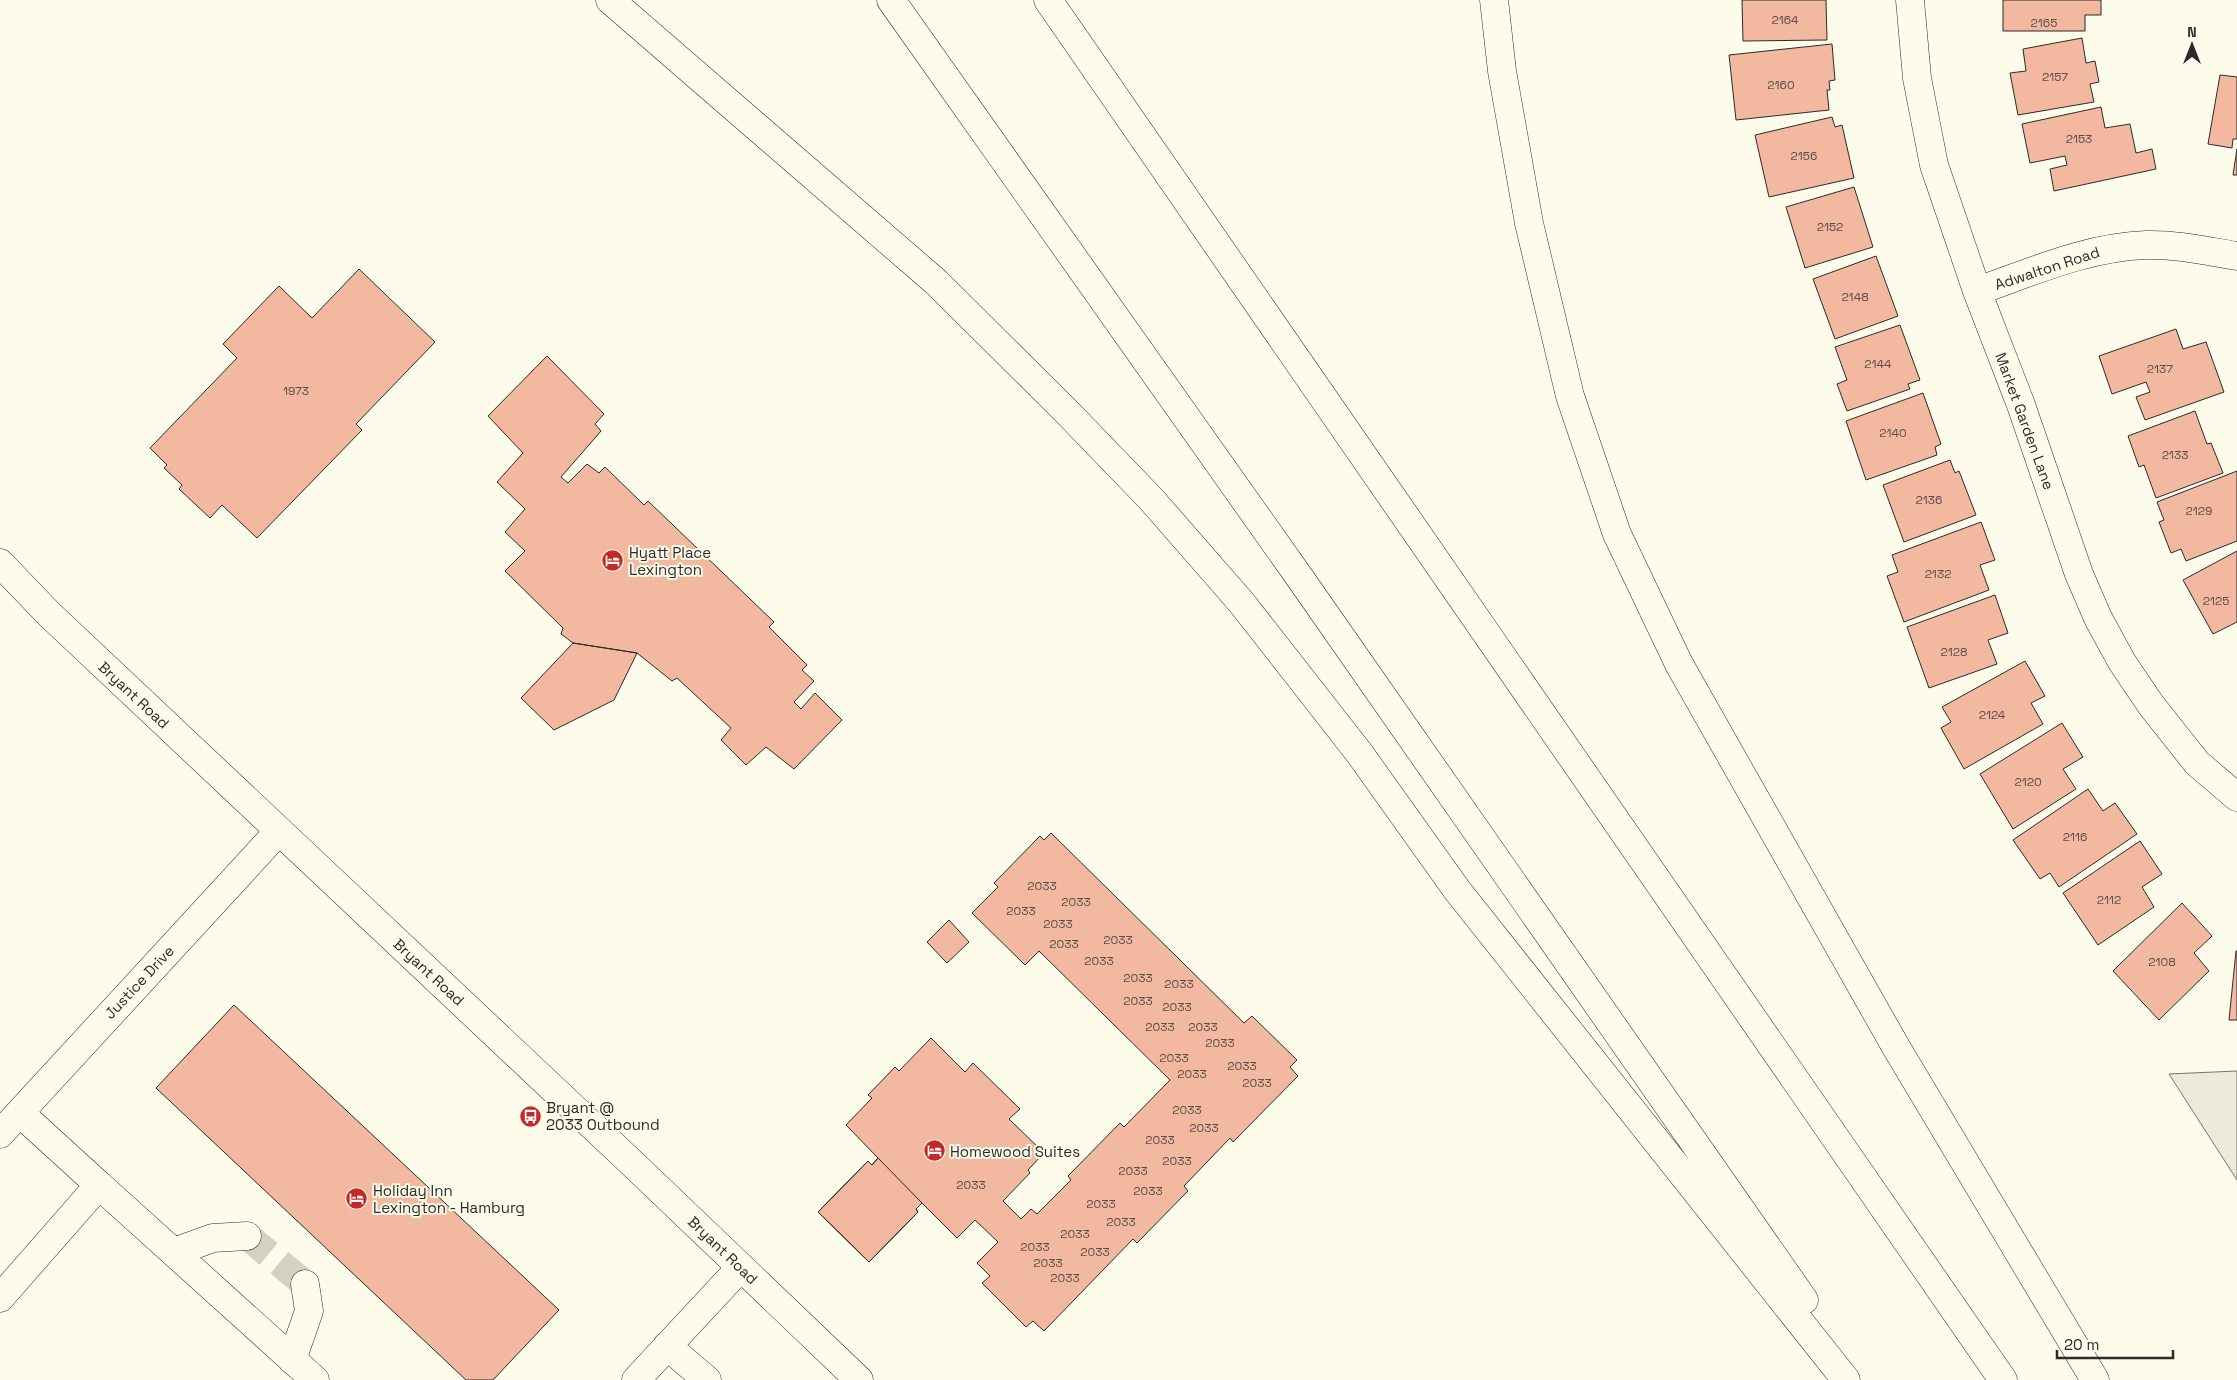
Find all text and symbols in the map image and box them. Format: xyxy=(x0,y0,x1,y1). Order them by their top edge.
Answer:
house number: 2164 xyxy=(1771,12,1799,28)
house number: 2165 xyxy=(2031,15,2057,31)
north arrow xyxy=(2167,20,2217,70)
text: N xyxy=(2187,23,2197,41)
house number: 2157 xyxy=(2042,69,2068,85)
house number: 2160 xyxy=(1767,77,1795,93)
house number: 2153 xyxy=(2066,131,2092,147)
house number: 2156 xyxy=(1791,148,1817,164)
house number: 2152 xyxy=(1817,219,1843,235)
street label: Adwalton Road xyxy=(1992,242,2102,294)
house number: 2148 xyxy=(1841,289,1869,305)
street label: Market Garden Lane xyxy=(1991,350,2059,492)
house number: 2144 xyxy=(1864,356,1892,372)
house number: 2137 xyxy=(2147,361,2173,377)
house number: 1973 xyxy=(283,383,309,399)
house number: 2140 xyxy=(1879,425,1907,441)
house number: 2133 xyxy=(2162,447,2188,463)
house number: 2136 xyxy=(1916,492,1942,508)
house number: 2129 xyxy=(2186,503,2212,519)
place label: Hyatt Place Lexington xyxy=(629,543,711,579)
hotel icon: Hyatt Place Lexington xyxy=(601,549,625,573)
house number: 2132 xyxy=(1925,566,1951,582)
house number: 2125 xyxy=(2203,593,2229,609)
house number: 2128 xyxy=(1941,644,1967,660)
street label: Bryant Road xyxy=(95,657,173,733)
house number: 2124 xyxy=(1979,707,2006,723)
house number: 2120 xyxy=(2014,774,2042,790)
house number: 2116 xyxy=(2063,829,2087,845)
house number: 2033 xyxy=(1027,878,1057,894)
house number: 2112 xyxy=(2097,892,2121,908)
house number: 2033 xyxy=(1061,894,1091,910)
house number: 2033 xyxy=(1006,903,1036,919)
house number: 2033 xyxy=(1043,916,1073,932)
house number: 2033 xyxy=(1103,932,1133,948)
street label: Bryant Road xyxy=(390,934,468,1010)
house number: 2033 xyxy=(1049,936,1079,952)
street label: Justice Drive xyxy=(100,941,178,1023)
house number: 2033 xyxy=(1084,953,1114,969)
house number: 2108 xyxy=(2148,954,2176,970)
house number: 2033 xyxy=(1123,970,1153,986)
house number: 2033 xyxy=(1164,976,1194,992)
house number: 2033 xyxy=(1123,993,1153,1009)
house number: 2033 xyxy=(1162,999,1192,1015)
house number: 2033 xyxy=(1145,1019,1175,1035)
house number: 2033 xyxy=(1188,1019,1218,1035)
house number: 2033 xyxy=(1205,1035,1235,1051)
house number: 2033 xyxy=(1159,1050,1189,1066)
house number: 2033 xyxy=(1227,1058,1257,1074)
house number: 2033 xyxy=(1177,1066,1207,1082)
house number: 2033 xyxy=(1242,1075,1272,1091)
place label: Bryant @ 2033 Outbound xyxy=(546,1098,660,1134)
house number: 2033 xyxy=(1172,1102,1202,1118)
bus stop icon: Bryant @ 2033 Outbound xyxy=(518,1104,542,1128)
house number: 2033 xyxy=(1189,1120,1219,1136)
house number: 2033 xyxy=(1145,1132,1175,1148)
hotel icon: Homewood Suites xyxy=(922,1139,946,1163)
place label: Homewood Suites xyxy=(950,1142,1080,1161)
house number: 2033 xyxy=(1162,1153,1192,1169)
house number: 2033 xyxy=(1118,1163,1148,1179)
house number: 2033 xyxy=(956,1177,986,1193)
place label: Holiday Inn Lexington - Hamburg xyxy=(373,1181,525,1217)
house number: 2033 xyxy=(1133,1183,1163,1199)
hotel icon: Holiday Inn Lexington - Hamburg xyxy=(345,1187,369,1211)
house number: 2033 xyxy=(1086,1196,1116,1212)
street label: Bryant Road xyxy=(684,1212,762,1288)
house number: 2033 xyxy=(1106,1214,1136,1230)
house number: 2033 xyxy=(1060,1226,1090,1242)
house number: 2033 xyxy=(1020,1239,1050,1255)
house number: 2033 xyxy=(1080,1244,1110,1260)
house number: 2033 xyxy=(1033,1255,1063,1271)
house number: 2033 xyxy=(1050,1270,1080,1286)
scale bar xyxy=(2057,1328,2173,1360)
text: 20 m xyxy=(2064,1335,2099,1354)

